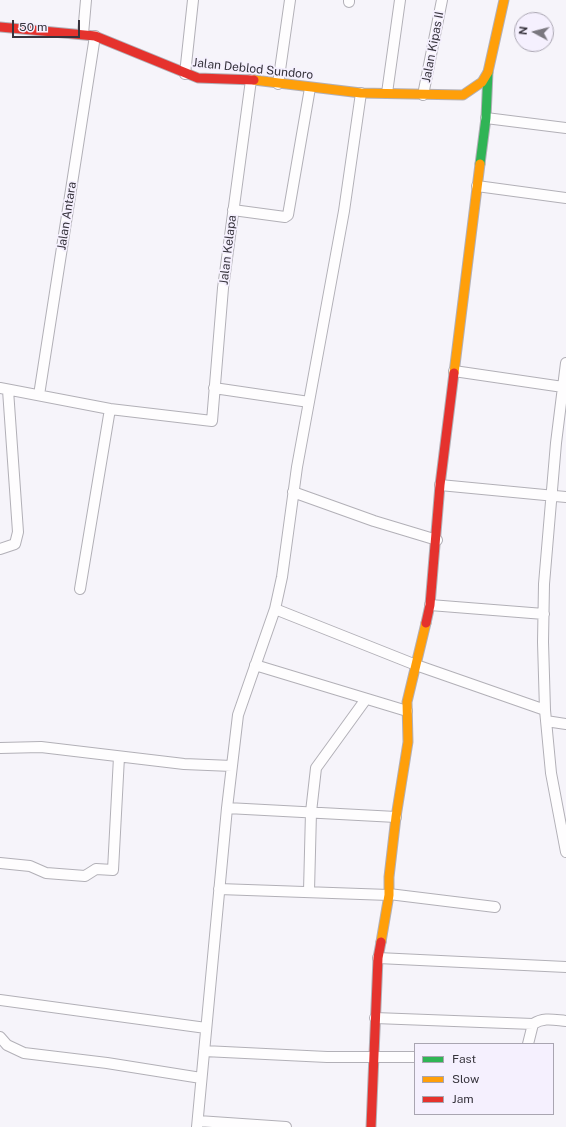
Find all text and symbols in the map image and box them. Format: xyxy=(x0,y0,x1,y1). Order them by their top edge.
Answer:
street label: Jalan Kipas II xyxy=(419,10,447,84)
scale bar xyxy=(14,12,82,38)
north arrow xyxy=(514,12,554,52)
text: 50 m xyxy=(19,20,47,34)
text: N xyxy=(517,26,530,36)
street label: Jalan Deblod Sundoro xyxy=(192,56,314,82)
street label: Jalan Antara xyxy=(54,181,80,251)
street label: Jalan Kelapa xyxy=(217,214,239,286)
legend xyxy=(414,1043,554,1115)
text: Fast xyxy=(452,1052,476,1066)
text: Slow xyxy=(452,1072,479,1086)
text: Jam xyxy=(452,1092,474,1106)

